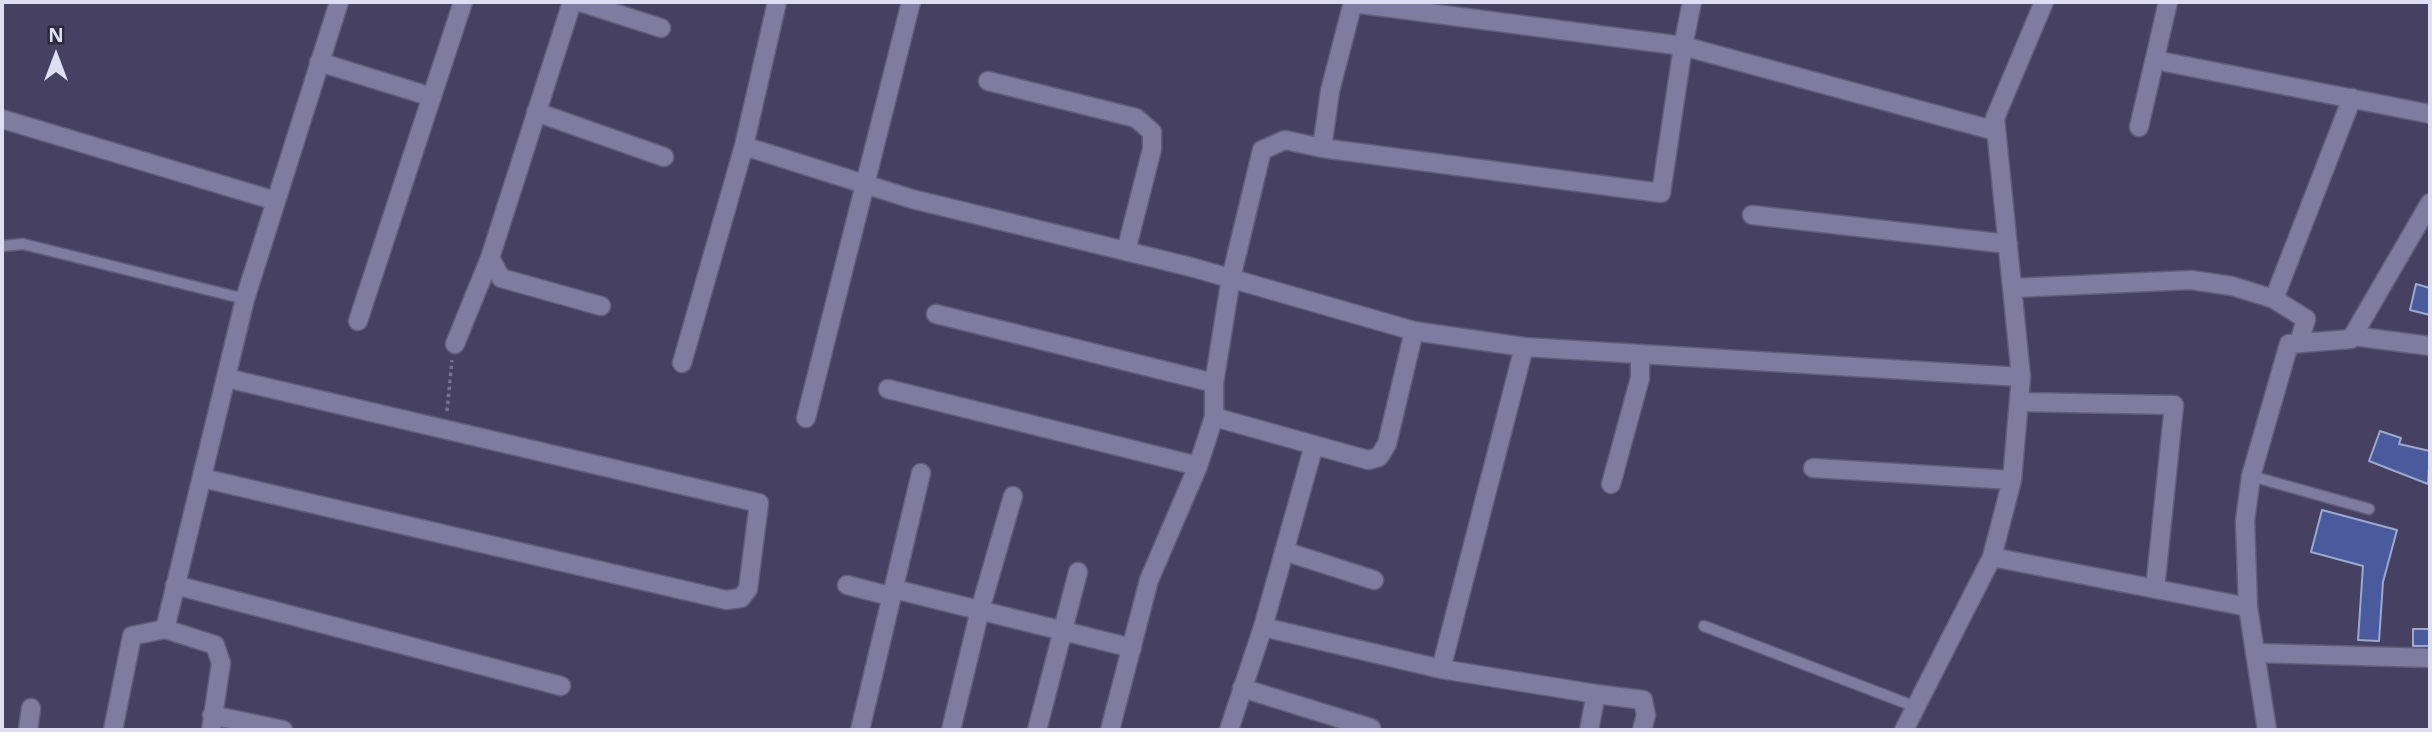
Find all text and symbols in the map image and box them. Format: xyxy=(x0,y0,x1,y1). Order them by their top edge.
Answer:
north arrow xyxy=(21,21,91,91)
text: N xyxy=(48,22,64,48)

